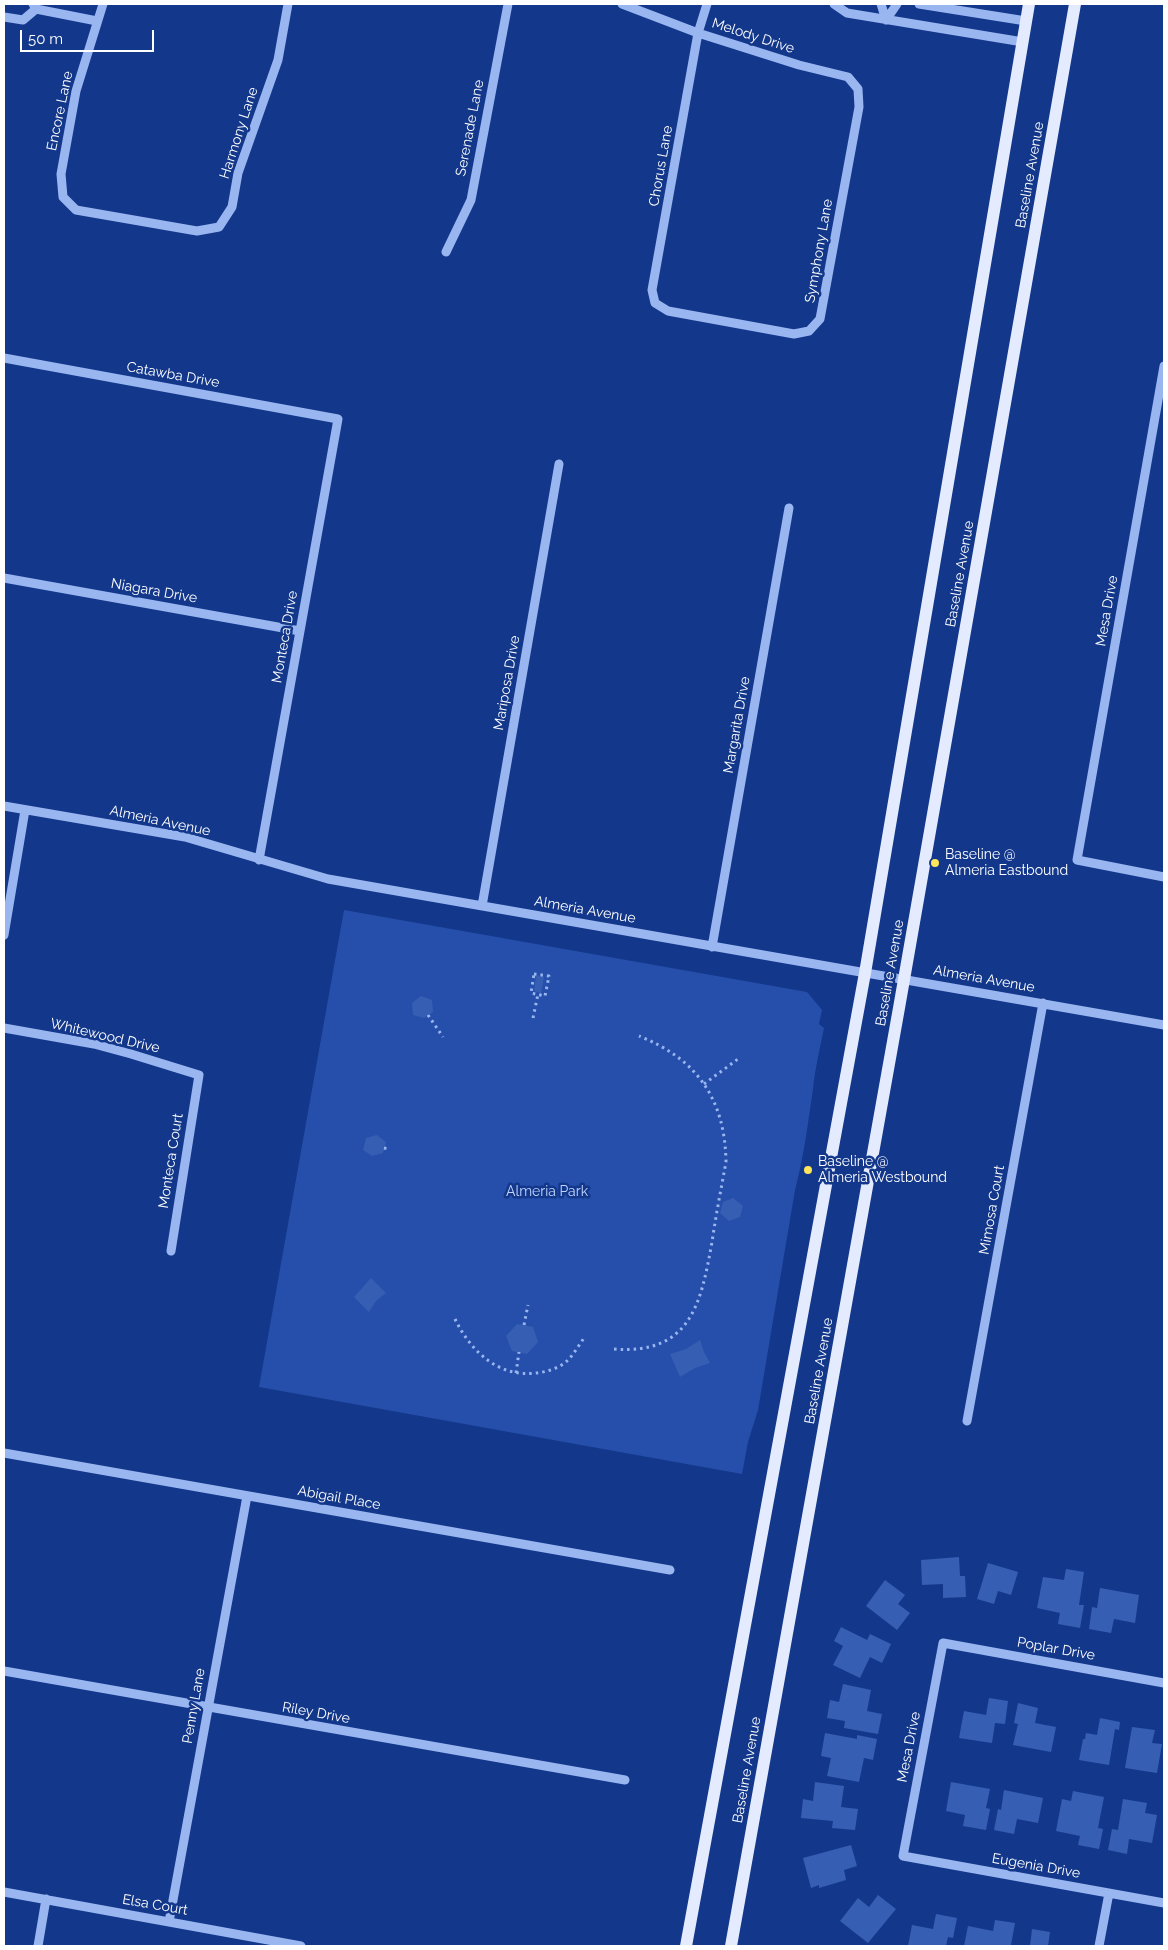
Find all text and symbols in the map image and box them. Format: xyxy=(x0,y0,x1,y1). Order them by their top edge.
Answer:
street label: Melody Drive xyxy=(710,15,796,57)
scale bar xyxy=(22,20,156,52)
text: 50 m xyxy=(28,30,63,48)
street label: Encore Lane xyxy=(43,70,77,152)
street label: Serenade Lane xyxy=(452,78,488,178)
street label: Harmony Lane xyxy=(216,85,262,181)
street label: Baseline Avenue xyxy=(1012,120,1048,230)
street label: Chorus Lane xyxy=(646,124,676,208)
street label: Symphony Lane xyxy=(802,198,836,304)
street label: Catawba Drive xyxy=(125,359,221,391)
street label: Baseline Avenue xyxy=(942,519,978,629)
street label: Mesa Drive xyxy=(1092,574,1122,648)
street label: Niagara Drive xyxy=(110,575,198,607)
street label: Monteca Drive xyxy=(269,589,301,685)
street label: Mariposa Drive xyxy=(490,634,524,732)
street label: Margarita Drive xyxy=(720,675,754,775)
street label: Almeria Avenue xyxy=(108,802,212,840)
place label: Baseline @ Almeria Eastbound xyxy=(945,847,1068,880)
marker: Baseline @ Almeria Eastbound xyxy=(929,857,941,869)
street label: Almeria Avenue xyxy=(533,893,637,927)
street label: Baseline Avenue xyxy=(872,918,908,1028)
street label: Almeria Avenue xyxy=(932,962,1036,996)
street label: Whitewood Drive xyxy=(49,1015,161,1057)
street label: Monteca Court xyxy=(155,1112,187,1210)
place label: Baseline @ Almeria Westbound xyxy=(818,1154,947,1186)
marker: Baseline @ Almeria Westbound xyxy=(802,1164,814,1176)
street label: Mimosa Court xyxy=(976,1164,1008,1256)
park label: Almeria Park xyxy=(506,1184,588,1200)
street label: Baseline Avenue xyxy=(801,1316,837,1426)
street label: Abigail Place xyxy=(296,1482,382,1514)
street label: Poplar Drive xyxy=(1016,1634,1096,1664)
street label: Penny Lane xyxy=(179,1667,209,1745)
street label: Riley Drive xyxy=(281,1699,351,1727)
street label: Mesa Drive xyxy=(894,1710,924,1784)
street label: Baseline Avenue xyxy=(729,1715,765,1825)
street label: Eugenia Drive xyxy=(991,1850,1081,1882)
street label: Elsa Court xyxy=(121,1891,189,1919)

